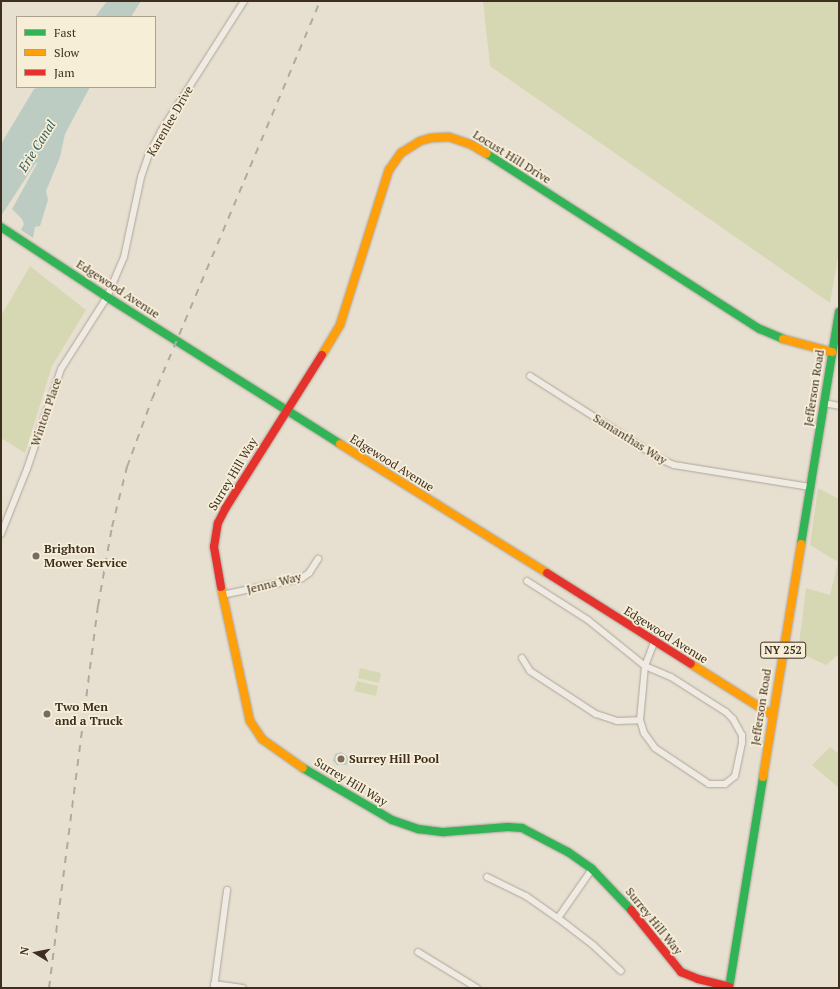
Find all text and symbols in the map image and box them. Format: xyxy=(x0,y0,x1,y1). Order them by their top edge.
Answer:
legend xyxy=(16,16,156,88)
text: Fast xyxy=(54,25,76,40)
text: Slow xyxy=(54,45,79,60)
text: Jam xyxy=(54,65,75,80)
street label: Karenlee Drive xyxy=(144,83,196,159)
water label: Erie Canal xyxy=(15,117,59,175)
street label: Locust Hill Drive xyxy=(470,127,554,187)
street label: Edgewood Avenue xyxy=(74,257,162,321)
street label: Jefferson Road xyxy=(801,349,827,427)
street label: Winton Place xyxy=(28,376,64,448)
street label: Samanthas Way xyxy=(590,411,670,467)
street label: Edgewood Avenue xyxy=(347,431,437,495)
street label: Surrey Hill Way xyxy=(206,435,260,513)
place label: Brighton Mower Service xyxy=(44,542,127,570)
marker: Brighton Mower Service xyxy=(31,551,41,561)
street label: Jenna Way xyxy=(245,569,303,597)
street label: Edgewood Avenue xyxy=(621,603,711,667)
road number: NY 252 xyxy=(760,641,806,659)
street label: Jefferson Road xyxy=(748,668,774,746)
place label: Two Men and a Truck xyxy=(55,700,123,728)
marker: Two Men and a Truck xyxy=(42,709,52,719)
place label: Surrey Hill Pool xyxy=(349,752,439,766)
marker: Surrey Hill Pool xyxy=(336,754,346,764)
street label: Surrey Hill Way xyxy=(312,755,390,809)
street label: Surrey Hill Way xyxy=(622,884,686,958)
north arrow xyxy=(16,933,56,973)
text: N xyxy=(17,946,32,956)

